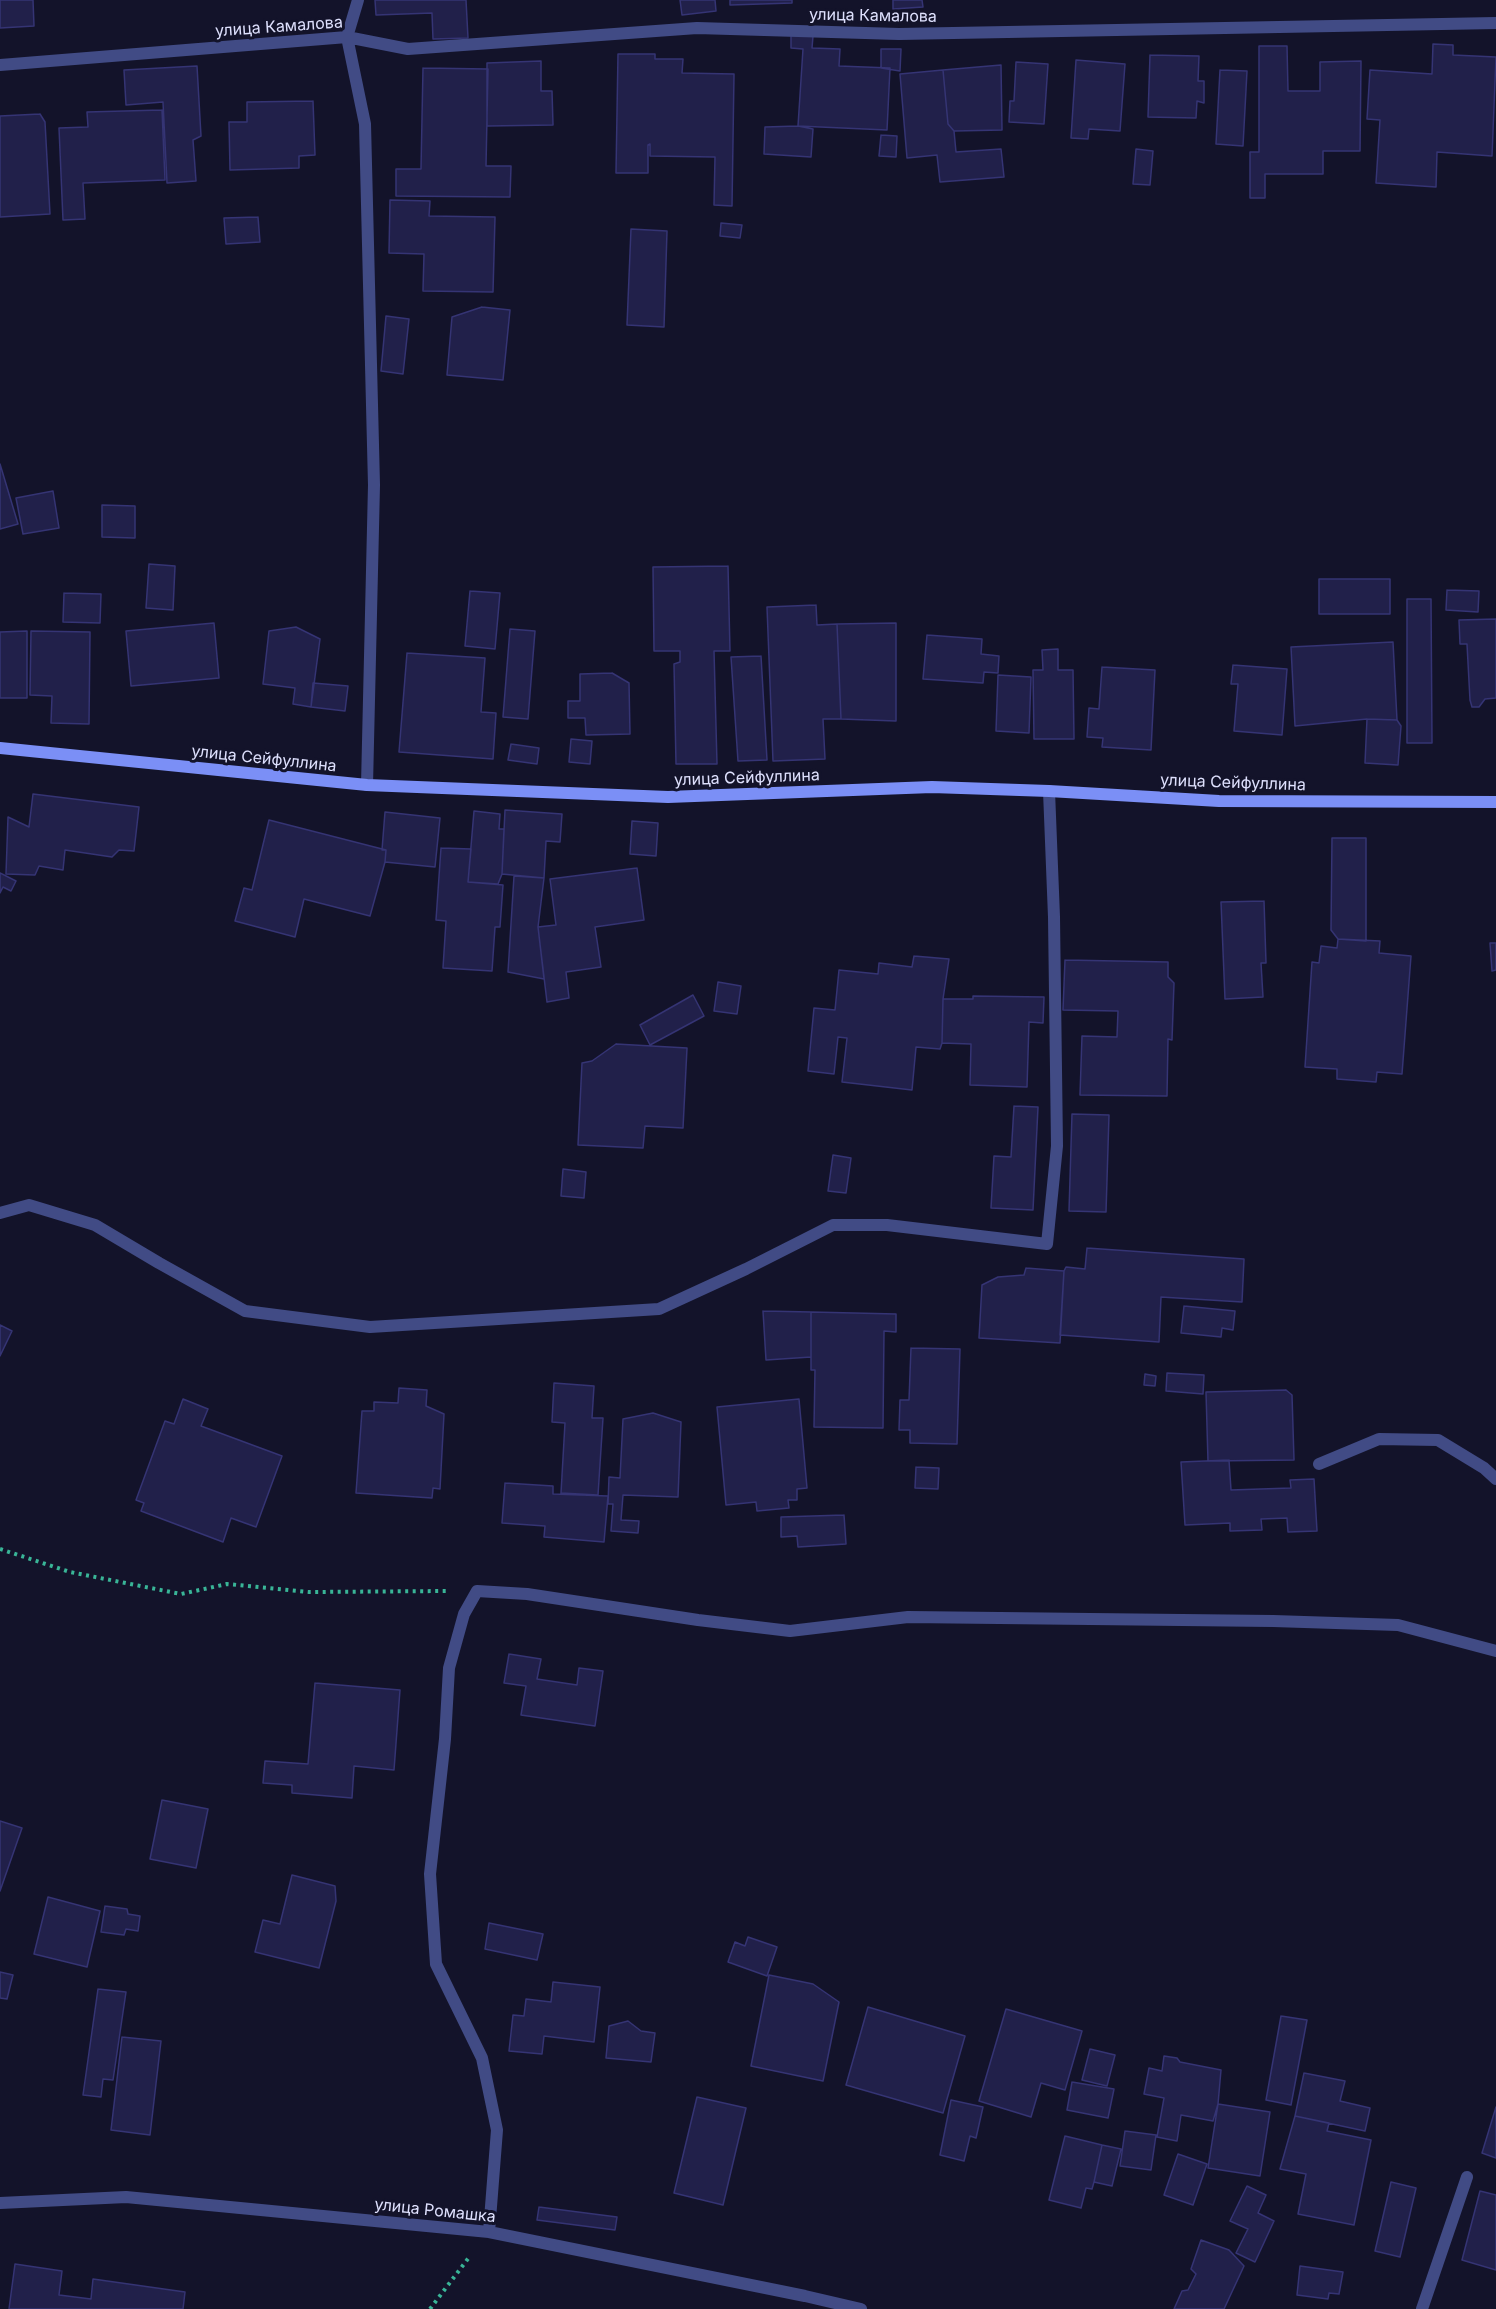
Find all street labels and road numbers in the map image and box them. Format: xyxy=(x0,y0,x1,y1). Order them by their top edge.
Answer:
street label: улица Камалова xyxy=(809,5,937,27)
street label: улица Камалова xyxy=(215,13,343,41)
street label: улица Сейфуллина xyxy=(191,742,337,776)
street label: улица Сейфуллина xyxy=(674,766,820,790)
street label: улица Сейфуллина xyxy=(1160,771,1306,795)
street label: улица Ромашка xyxy=(373,2195,497,2227)

